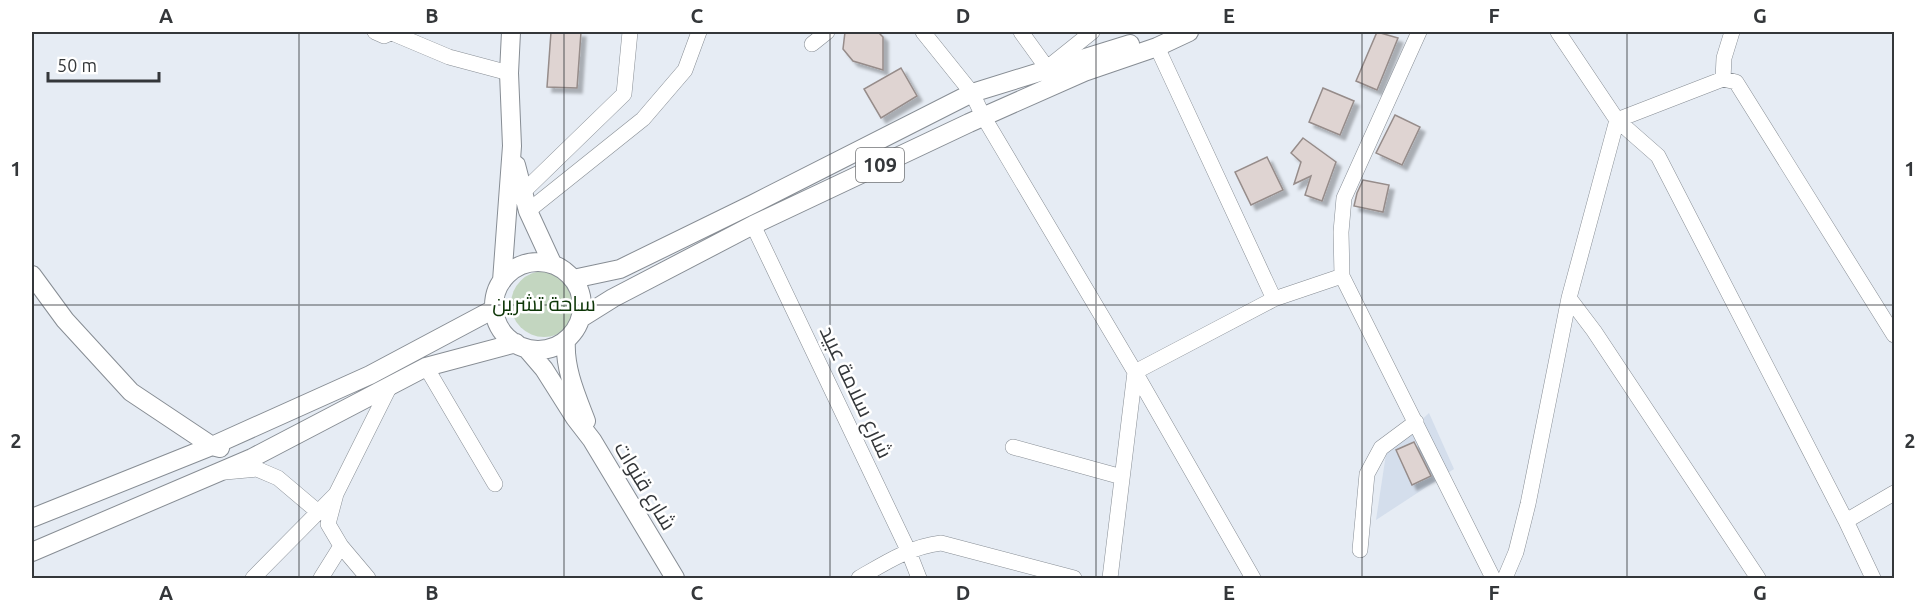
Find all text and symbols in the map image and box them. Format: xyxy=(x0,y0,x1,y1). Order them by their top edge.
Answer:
text: A xyxy=(159,4,173,27)
text: B xyxy=(425,4,439,27)
text: C xyxy=(691,4,704,27)
text: D xyxy=(956,4,970,27)
text: E xyxy=(1223,4,1235,27)
text: F xyxy=(1488,4,1500,27)
text: G xyxy=(1753,4,1767,27)
scale bar xyxy=(48,45,159,83)
text: 50 m xyxy=(57,55,97,75)
road number: 109 xyxy=(856,148,904,182)
text: 1 xyxy=(10,157,22,180)
text: 1 xyxy=(1904,157,1916,180)
park label: ساحة تشرين xyxy=(492,291,596,317)
street label: شارع سلامة عبيد xyxy=(813,322,898,463)
text: 2 xyxy=(10,429,22,452)
text: 2 xyxy=(1904,429,1916,452)
street label: شارع قنوات xyxy=(608,437,682,536)
text: A xyxy=(159,581,173,604)
text: B xyxy=(425,581,439,604)
text: C xyxy=(691,581,704,604)
text: D xyxy=(956,581,970,604)
text: E xyxy=(1223,581,1235,604)
text: F xyxy=(1488,581,1500,604)
text: G xyxy=(1753,581,1767,604)

